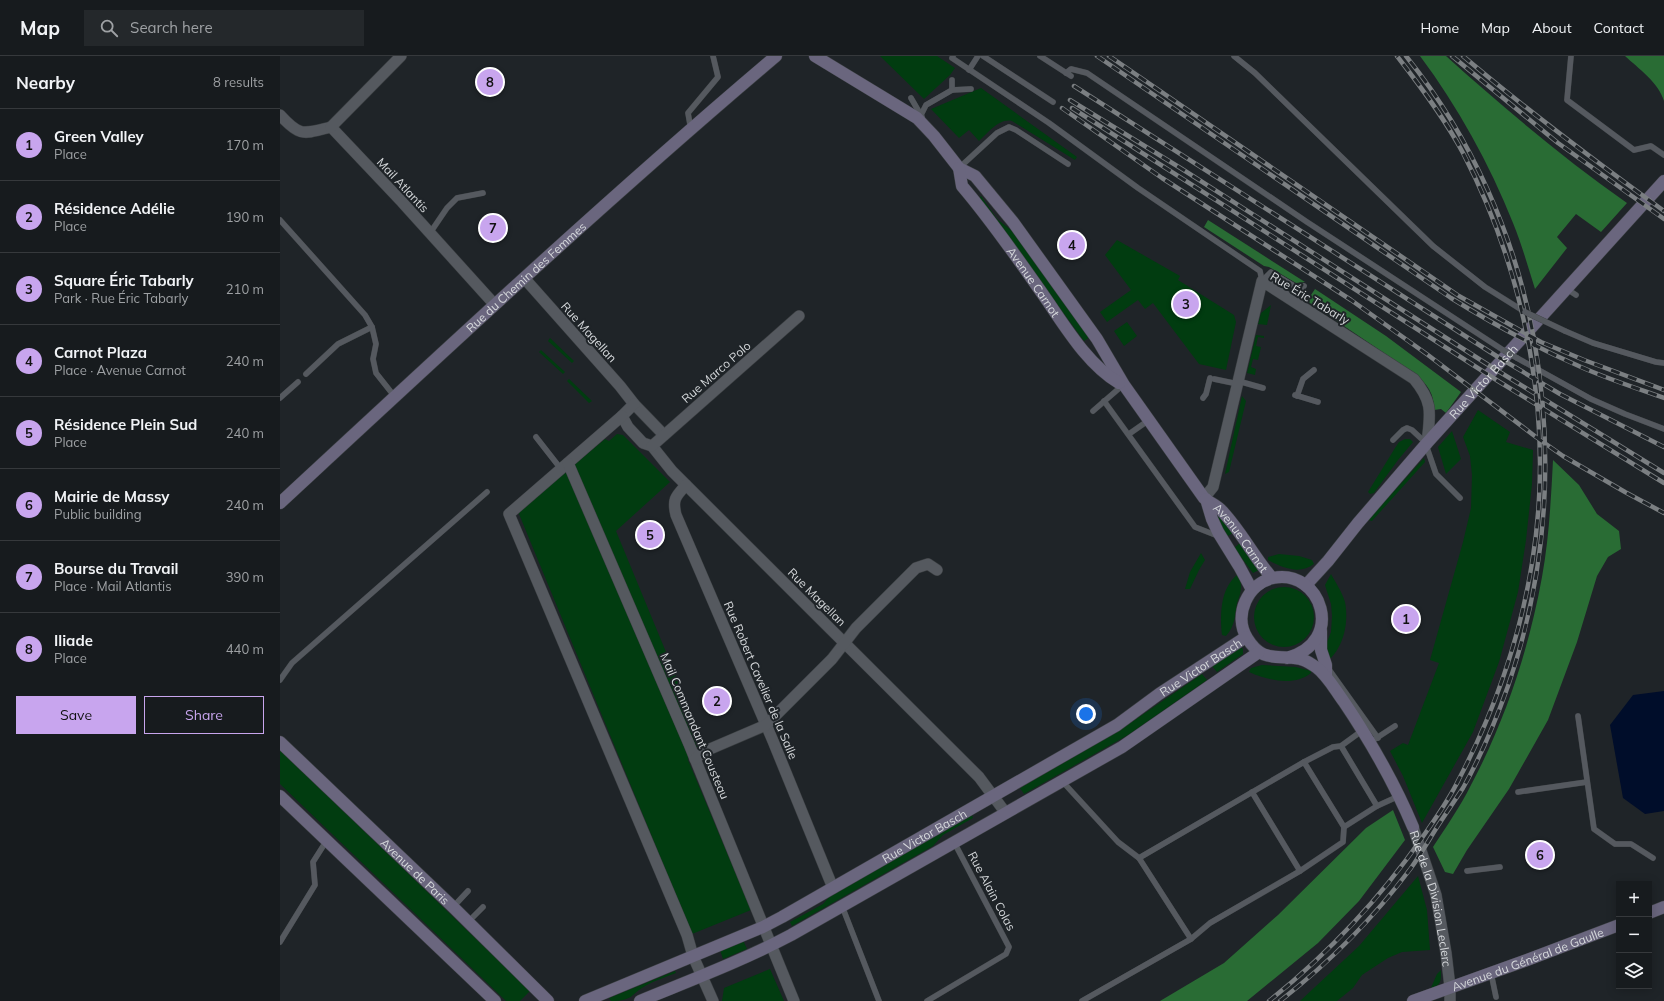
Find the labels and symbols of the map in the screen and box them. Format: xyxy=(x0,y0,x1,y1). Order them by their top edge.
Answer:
pin: 8 xyxy=(477,67,503,97)
street label: Mail Atlantis xyxy=(374,155,432,215)
pin: 7 xyxy=(480,213,506,243)
street label: Rue du Chemin des Femmes xyxy=(463,218,589,335)
pin: 4 xyxy=(1059,230,1085,260)
street label: Avenue Carnot xyxy=(1004,244,1064,320)
street label: Rue Éric Tabarly xyxy=(1268,268,1353,328)
pin: 3 xyxy=(1173,289,1199,319)
street label: Rue Magellan xyxy=(558,299,620,365)
street label: Rue Marco Polo xyxy=(678,338,754,406)
street label: Rue Victor Basch xyxy=(1446,341,1520,421)
street label: Avenue Carnot xyxy=(1211,499,1272,575)
pin: 5 xyxy=(637,520,663,550)
street label: Rue Magellan xyxy=(785,565,849,629)
street label: Rue Robert Cavelier de la Salle xyxy=(721,599,801,761)
pin: 1 xyxy=(1393,604,1419,634)
street label: Rue Victor Basch xyxy=(1157,635,1244,699)
street label: Mail Commandant Cousteau xyxy=(657,651,733,801)
pin: 2 xyxy=(704,686,730,716)
your location xyxy=(1076,704,1096,724)
street label: Rue Victor Basch xyxy=(879,805,969,866)
street label: Rue de la Division Leclerc xyxy=(1407,828,1455,967)
street label: Avenue de Paris xyxy=(378,835,453,908)
pin: 6 xyxy=(1527,840,1553,870)
street label: Rue Alain Colas xyxy=(965,849,1019,933)
street label: Avenue du Général de Gaulle xyxy=(1450,924,1606,994)

